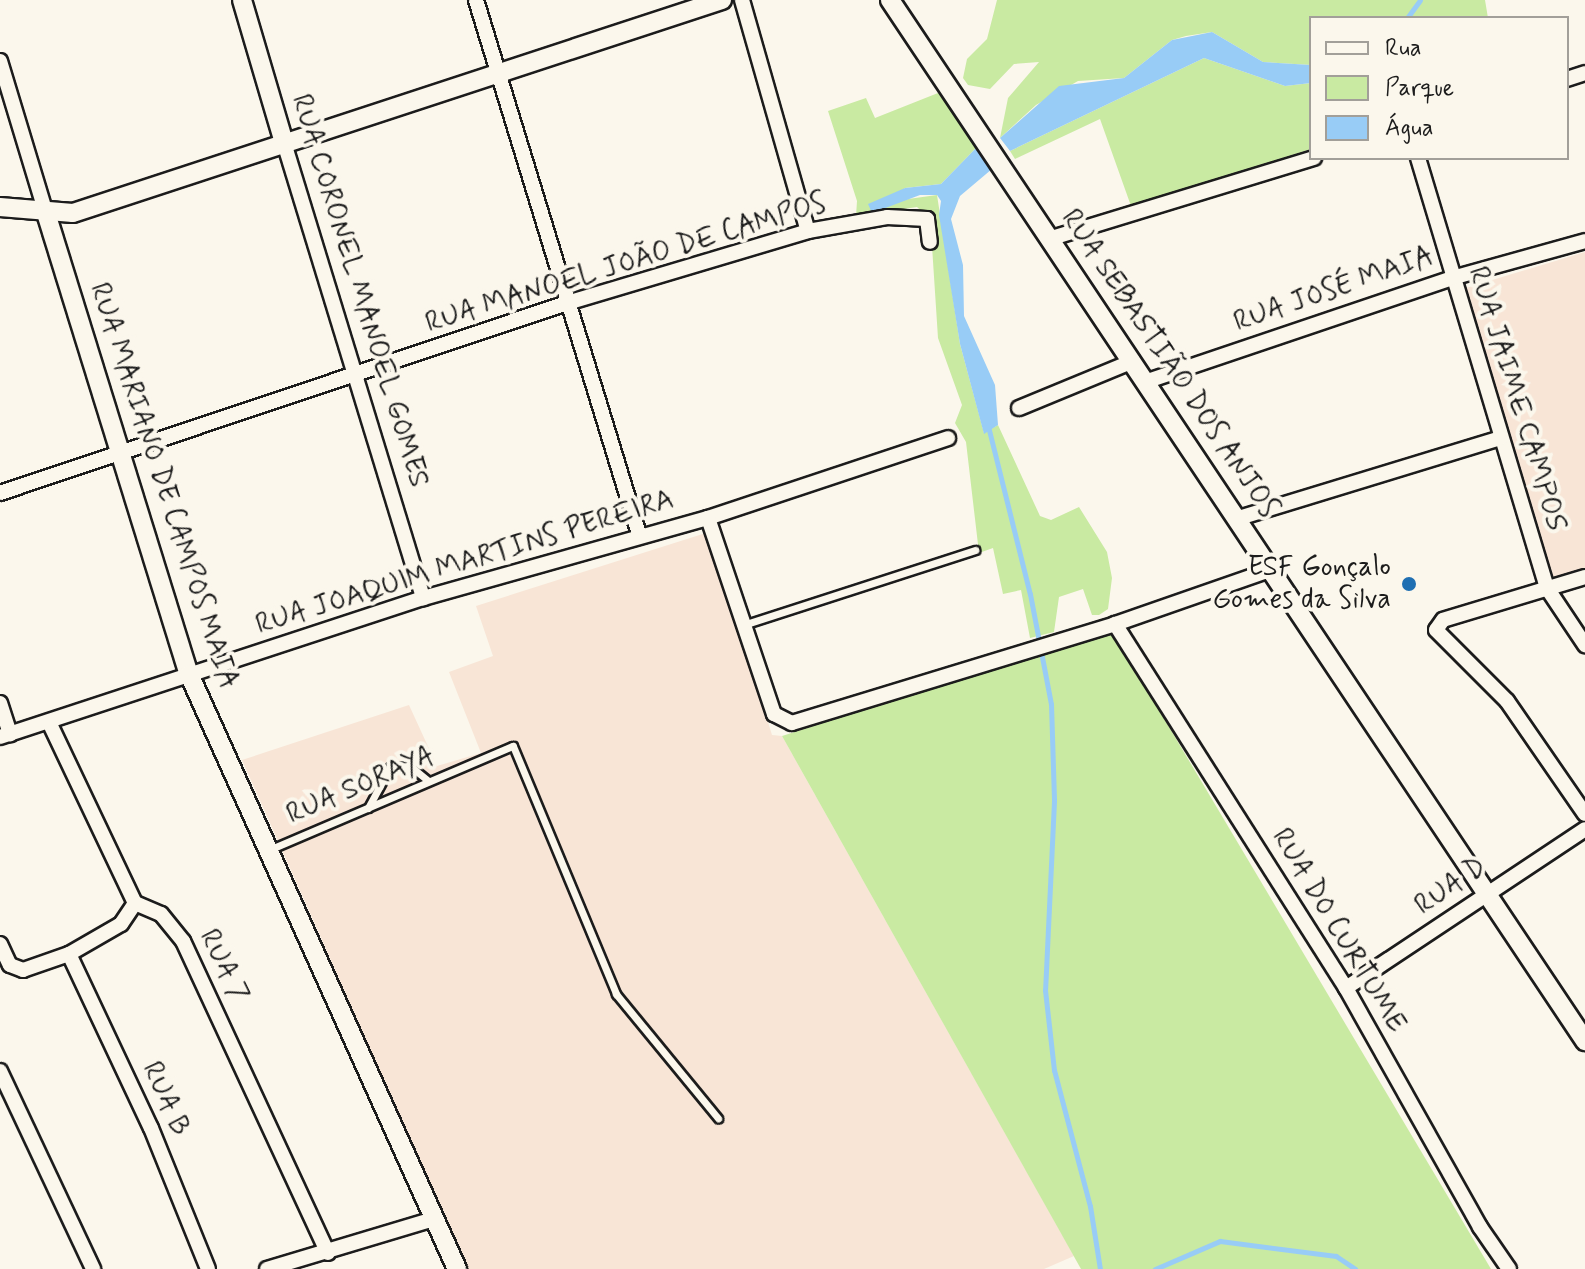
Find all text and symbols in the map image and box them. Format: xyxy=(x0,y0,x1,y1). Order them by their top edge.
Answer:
legend xyxy=(1309,16,1569,160)
text: Rua xyxy=(1385,33,1422,64)
text: Parque xyxy=(1385,73,1454,104)
street label: RUA CORONEL MANOEL GOMES xyxy=(283,89,435,493)
text: Água xyxy=(1385,113,1434,144)
street label: RUA MANOEL JOÃO DE CAMPOS xyxy=(420,186,832,342)
street label: RUA SEBASTIÃO DOS ANJOS xyxy=(1055,207,1283,521)
street label: RUA JOSÉ MAIA xyxy=(1229,240,1439,340)
street label: RUA JAIME CAMPOS xyxy=(1459,262,1573,536)
street label: RUA MARIANO DE CAMPOS MAIA xyxy=(79,271,247,701)
street label: RUA JOAQUIM MARTINS PEREIRA xyxy=(248,482,682,644)
place label: ESF Gonçalo Gomes da Silva xyxy=(1215,551,1391,617)
marker: ESF Gonçalo Gomes da Silva xyxy=(1398,573,1420,595)
street label: RUA SORAYA xyxy=(281,739,441,833)
street label: RUA DO CURTUME xyxy=(1263,821,1413,1041)
street label: RUA D xyxy=(1409,851,1493,923)
street label: RUA 7 xyxy=(191,924,255,1008)
street label: RUA B xyxy=(134,1057,196,1141)

